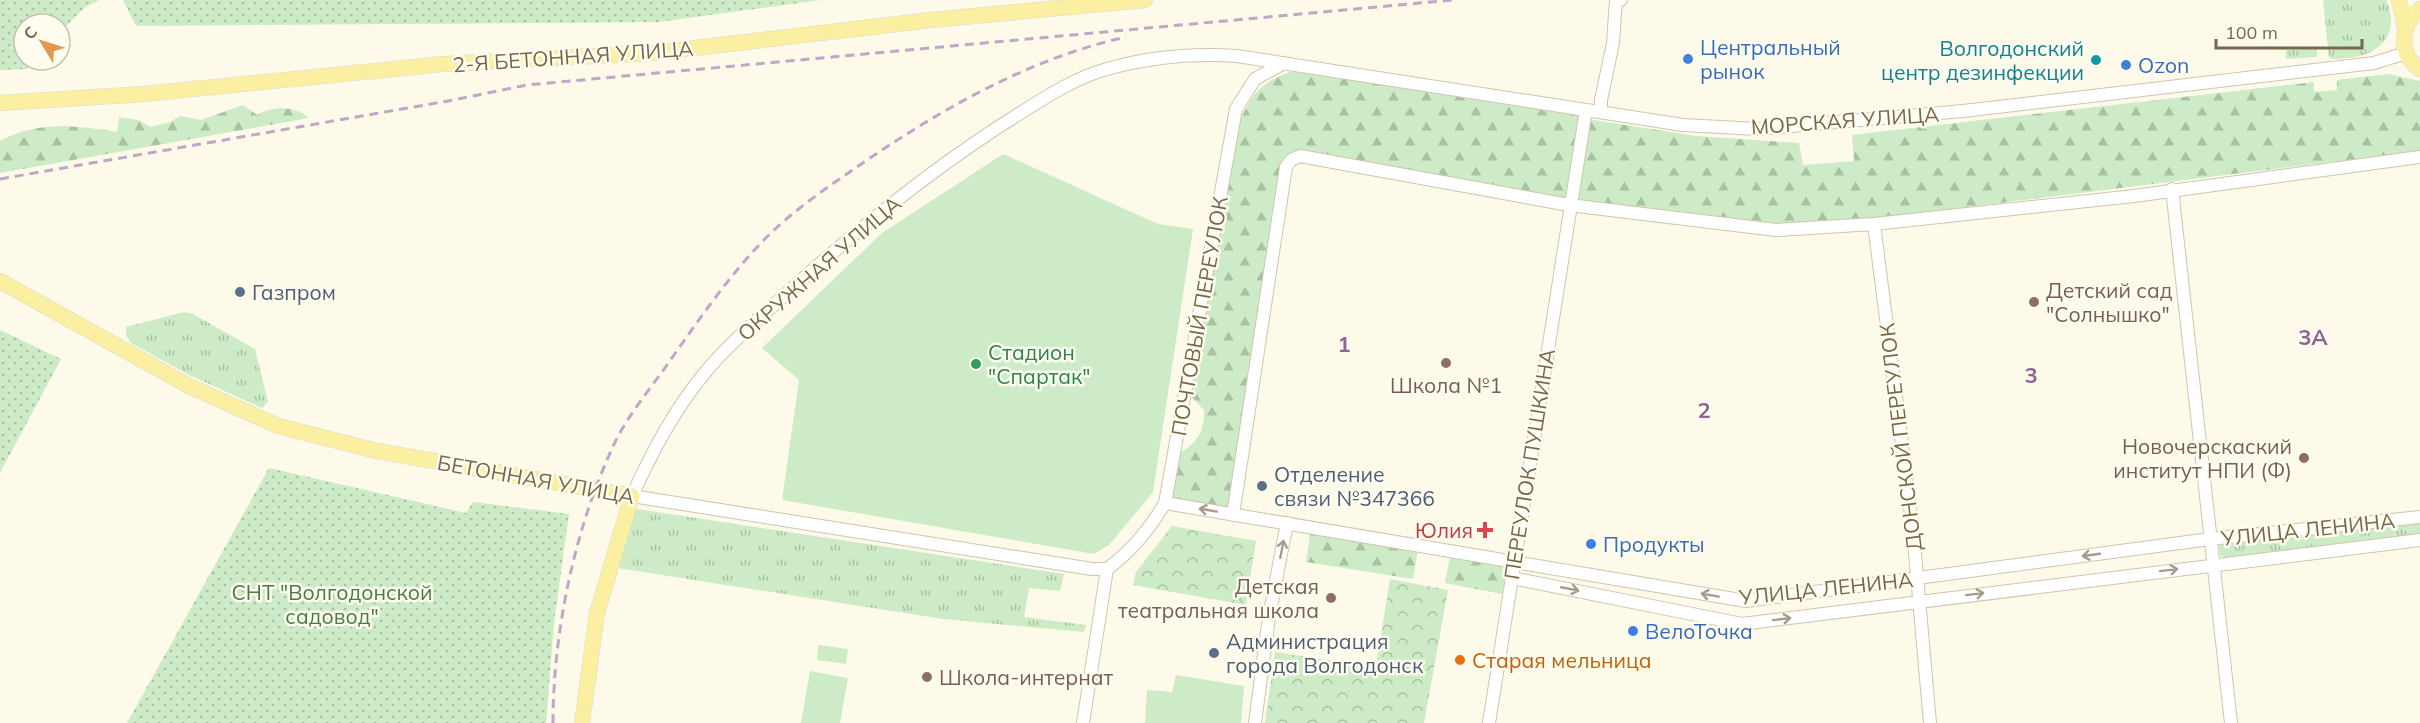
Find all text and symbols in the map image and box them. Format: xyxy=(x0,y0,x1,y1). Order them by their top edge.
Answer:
north arrow xyxy=(12,12,72,72)
scale bar xyxy=(2216,12,2362,50)
text: 100 m xyxy=(2225,21,2278,44)
text: С xyxy=(19,22,41,43)
place label: Центральный рынок xyxy=(1700,34,1841,84)
street label: 2-Я БЕТОННАЯ УЛИЦА xyxy=(452,35,695,77)
place label: Волгодонский центр дезинфекции xyxy=(1881,35,2084,85)
marker: Центральный рынок xyxy=(1681,52,1695,66)
place label: Ozon xyxy=(2138,52,2189,78)
marker: Волгодонский центр дезинфекции xyxy=(2089,53,2103,67)
marker: Ozon xyxy=(2119,58,2133,72)
street label: МОРСКАЯ УЛИЦА xyxy=(1750,100,1941,140)
street label: ОКРУЖНАЯ УЛИЦА xyxy=(732,190,906,346)
street label: ПОЧТОВЫЙ ПЕРЕУЛОК xyxy=(1165,194,1233,438)
place label: Детский сад "Солнышко" xyxy=(2046,277,2173,327)
place label: Газпром xyxy=(252,279,336,305)
marker: Газпром xyxy=(233,285,247,299)
marker: Детский сад "Солнышко" xyxy=(2027,295,2041,309)
street label: ДОНСКОЙ ПЕРЕУЛОК xyxy=(1873,322,1927,552)
district label: 3А xyxy=(2298,323,2328,351)
district label: 1 xyxy=(1337,330,1351,358)
place label: Стадион "Спартак" xyxy=(988,339,1091,389)
street label: ПЕРЕУЛОК ПУШКИНА xyxy=(1498,346,1560,581)
marker: Школа №1 xyxy=(1439,356,1453,370)
marker: Стадион "Спартак" xyxy=(969,357,983,371)
district label: 3 xyxy=(2024,361,2038,389)
place label: Школа №1 xyxy=(1390,372,1502,398)
district label: 2 xyxy=(1697,396,1711,424)
place label: Новочерскаский институт НПИ (Ф) xyxy=(2113,433,2292,483)
street label: БЕТОННАЯ УЛИЦА xyxy=(435,449,637,509)
marker: Новочерскаский институт НПИ (Ф) xyxy=(2297,451,2311,465)
place label: Отделение связи №347366 xyxy=(1274,461,1435,511)
marker: Отделение связи №347366 xyxy=(1255,479,1269,493)
one-way arrow xyxy=(1199,505,1218,516)
street label: УЛИЦА ЛЕНИНА xyxy=(2219,507,2397,551)
place label: Юлия xyxy=(1415,517,1473,543)
marker: Юлия xyxy=(1478,523,1492,537)
place label: Продукты xyxy=(1603,531,1705,557)
marker: Продукты xyxy=(1584,537,1598,551)
one-way arrow xyxy=(1277,540,1288,560)
one-way arrow xyxy=(2081,550,2101,561)
one-way arrow xyxy=(2158,564,2178,575)
street label: УЛИЦА ЛЕНИНА xyxy=(1737,566,1915,610)
place label: Детская театральная школа xyxy=(1118,573,1319,623)
park label: СНТ "Волгодонской садовод" xyxy=(231,579,433,629)
one-way arrow xyxy=(1559,584,1579,595)
one-way arrow xyxy=(1965,588,1985,599)
one-way arrow xyxy=(1701,589,1721,600)
marker: Детская театральная школа xyxy=(1324,591,1338,605)
one-way arrow xyxy=(1772,613,1791,624)
place label: ВелоТочка xyxy=(1645,618,1753,644)
marker: ВелоТочка xyxy=(1626,624,1640,638)
place label: Администрация города Волгодонск xyxy=(1226,628,1424,678)
marker: Администрация города Волгодонск xyxy=(1207,646,1221,660)
place label: Старая мельница xyxy=(1472,647,1652,673)
marker: Старая мельница xyxy=(1453,653,1467,667)
place label: Школа-интернат xyxy=(939,664,1114,690)
marker: Школа-интернат xyxy=(920,670,934,684)

